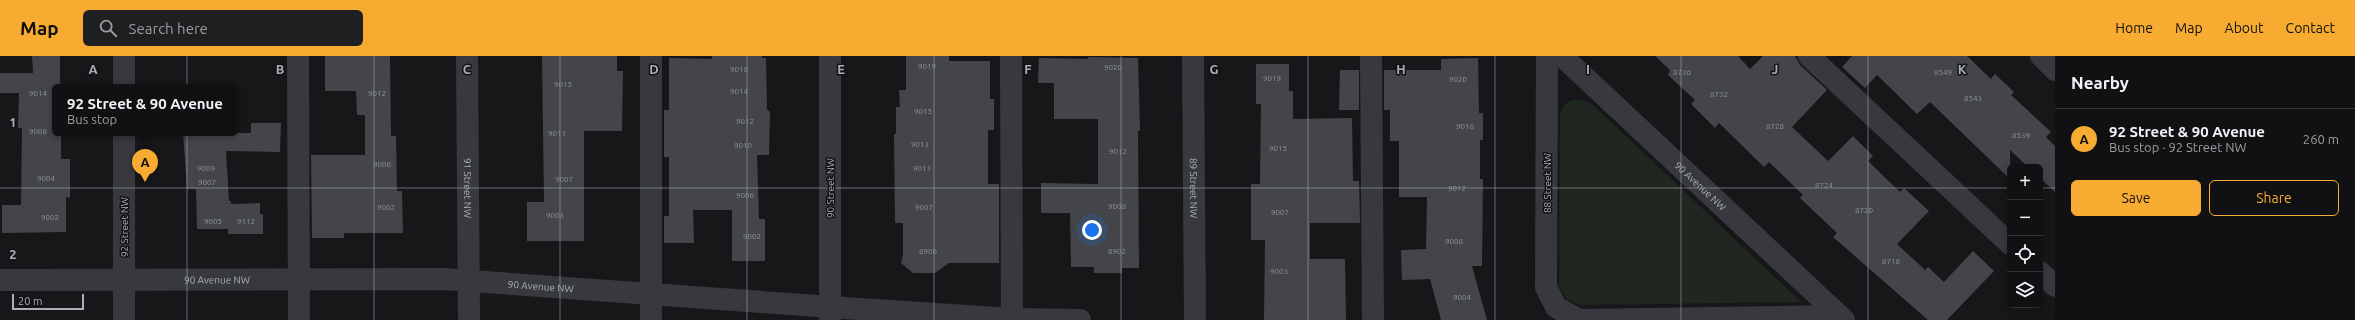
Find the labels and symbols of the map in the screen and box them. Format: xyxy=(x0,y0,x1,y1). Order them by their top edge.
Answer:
text: A xyxy=(88,62,98,76)
text: B xyxy=(276,62,285,76)
text: C xyxy=(463,62,472,76)
text: D xyxy=(649,62,659,76)
text: E xyxy=(837,62,845,76)
house number: 9019 xyxy=(918,62,936,71)
text: F xyxy=(1024,62,1032,76)
text: G xyxy=(1210,62,1219,76)
text: H xyxy=(1396,62,1406,76)
text: I xyxy=(1586,62,1590,76)
text: J xyxy=(1772,62,1778,76)
text: K xyxy=(1958,62,1967,76)
house number: 9020 xyxy=(1104,63,1123,72)
house number: 9016 xyxy=(730,65,749,74)
house number: 8736 xyxy=(1673,68,1692,77)
house number: 8549 xyxy=(1934,68,1952,77)
house number: 9019 xyxy=(1263,74,1281,83)
house number: 9020 xyxy=(1449,75,1468,84)
house number: 9015 xyxy=(554,80,572,89)
house number: 9014 xyxy=(730,87,749,96)
house number: 9014 xyxy=(29,89,48,98)
house number: 9012 xyxy=(368,89,386,98)
house number: 8732 xyxy=(1710,90,1728,99)
house number: 8543 xyxy=(1964,94,1982,103)
house number: 9015 xyxy=(914,107,932,116)
text: 1 xyxy=(9,115,17,129)
house number: 9012 xyxy=(736,117,754,126)
house number: 9016 xyxy=(1456,122,1475,131)
house number: 8728 xyxy=(1766,122,1785,131)
house number: 9008 xyxy=(29,127,48,136)
house number: 9011 xyxy=(548,129,566,138)
house number: 8539 xyxy=(2012,131,2030,140)
house number: 9013 xyxy=(911,140,929,149)
house number: 9010 xyxy=(734,141,753,150)
house number: 9015 xyxy=(1269,144,1287,153)
house number: 9012 xyxy=(1109,147,1127,156)
pin: A xyxy=(132,149,158,182)
street label: 88 Street NW xyxy=(1542,153,1553,213)
street label: 91 Street NW xyxy=(462,158,473,218)
street label: 90 Street NW xyxy=(825,158,836,218)
street label: 89 Street NW xyxy=(1188,158,1199,218)
house number: 9006 xyxy=(373,160,392,169)
street label: 90 Avenue NW xyxy=(1673,160,1728,213)
house number: 9009 xyxy=(197,164,215,173)
house number: 9011 xyxy=(913,164,931,173)
house number: 9004 xyxy=(37,174,56,183)
house number: 9007 xyxy=(555,175,573,184)
house number: 9007 xyxy=(198,178,216,187)
house number: 8724 xyxy=(1815,181,1834,190)
house number: 9012 xyxy=(1448,184,1466,193)
house number: 9006 xyxy=(736,191,755,200)
street label: 92 Street NW xyxy=(119,197,130,257)
house number: 9008 xyxy=(1108,202,1127,211)
house number: 9002 xyxy=(377,203,395,212)
house number: 9007 xyxy=(915,203,933,212)
house number: 8720 xyxy=(1855,206,1874,215)
house number: 9007 xyxy=(1271,208,1289,217)
house number: 9003 xyxy=(546,211,564,220)
house number: 9002 xyxy=(41,213,59,222)
house number: 9005 xyxy=(204,217,222,226)
house number: 9112 xyxy=(237,217,255,226)
your location xyxy=(1082,220,1102,240)
house number: 9002 xyxy=(743,232,761,241)
house number: 9008 xyxy=(1445,237,1464,246)
text: 2 xyxy=(9,247,17,261)
house number: 8906 xyxy=(919,247,938,256)
house number: 8902 xyxy=(1108,247,1126,256)
house number: 8716 xyxy=(1882,257,1901,266)
house number: 9003 xyxy=(1270,267,1288,276)
street label: 90 Avenue NW xyxy=(184,274,250,286)
street label: 90 Avenue NW xyxy=(507,279,574,294)
scale bar xyxy=(12,292,84,311)
house number: 9004 xyxy=(1453,293,1472,302)

